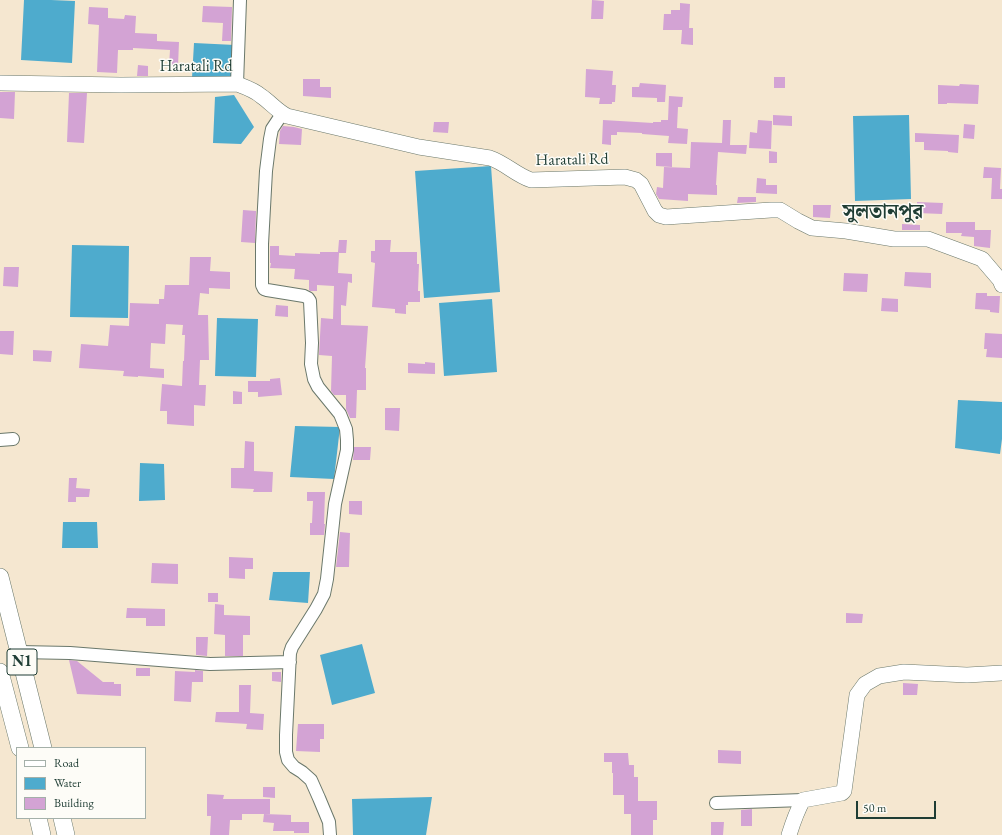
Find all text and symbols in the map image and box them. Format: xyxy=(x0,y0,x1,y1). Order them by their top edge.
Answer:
street label: Haratali Rd xyxy=(160,57,232,77)
street label: Haratali Rd xyxy=(535,150,609,170)
district label: সুলতানপুর xyxy=(843,201,923,225)
road number: N1 xyxy=(7,649,37,675)
legend xyxy=(16,747,146,819)
text: Road xyxy=(54,755,79,771)
text: Water xyxy=(54,775,81,791)
scale bar xyxy=(858,793,938,819)
text: Building xyxy=(54,795,94,811)
text: 50 m xyxy=(863,800,886,816)

